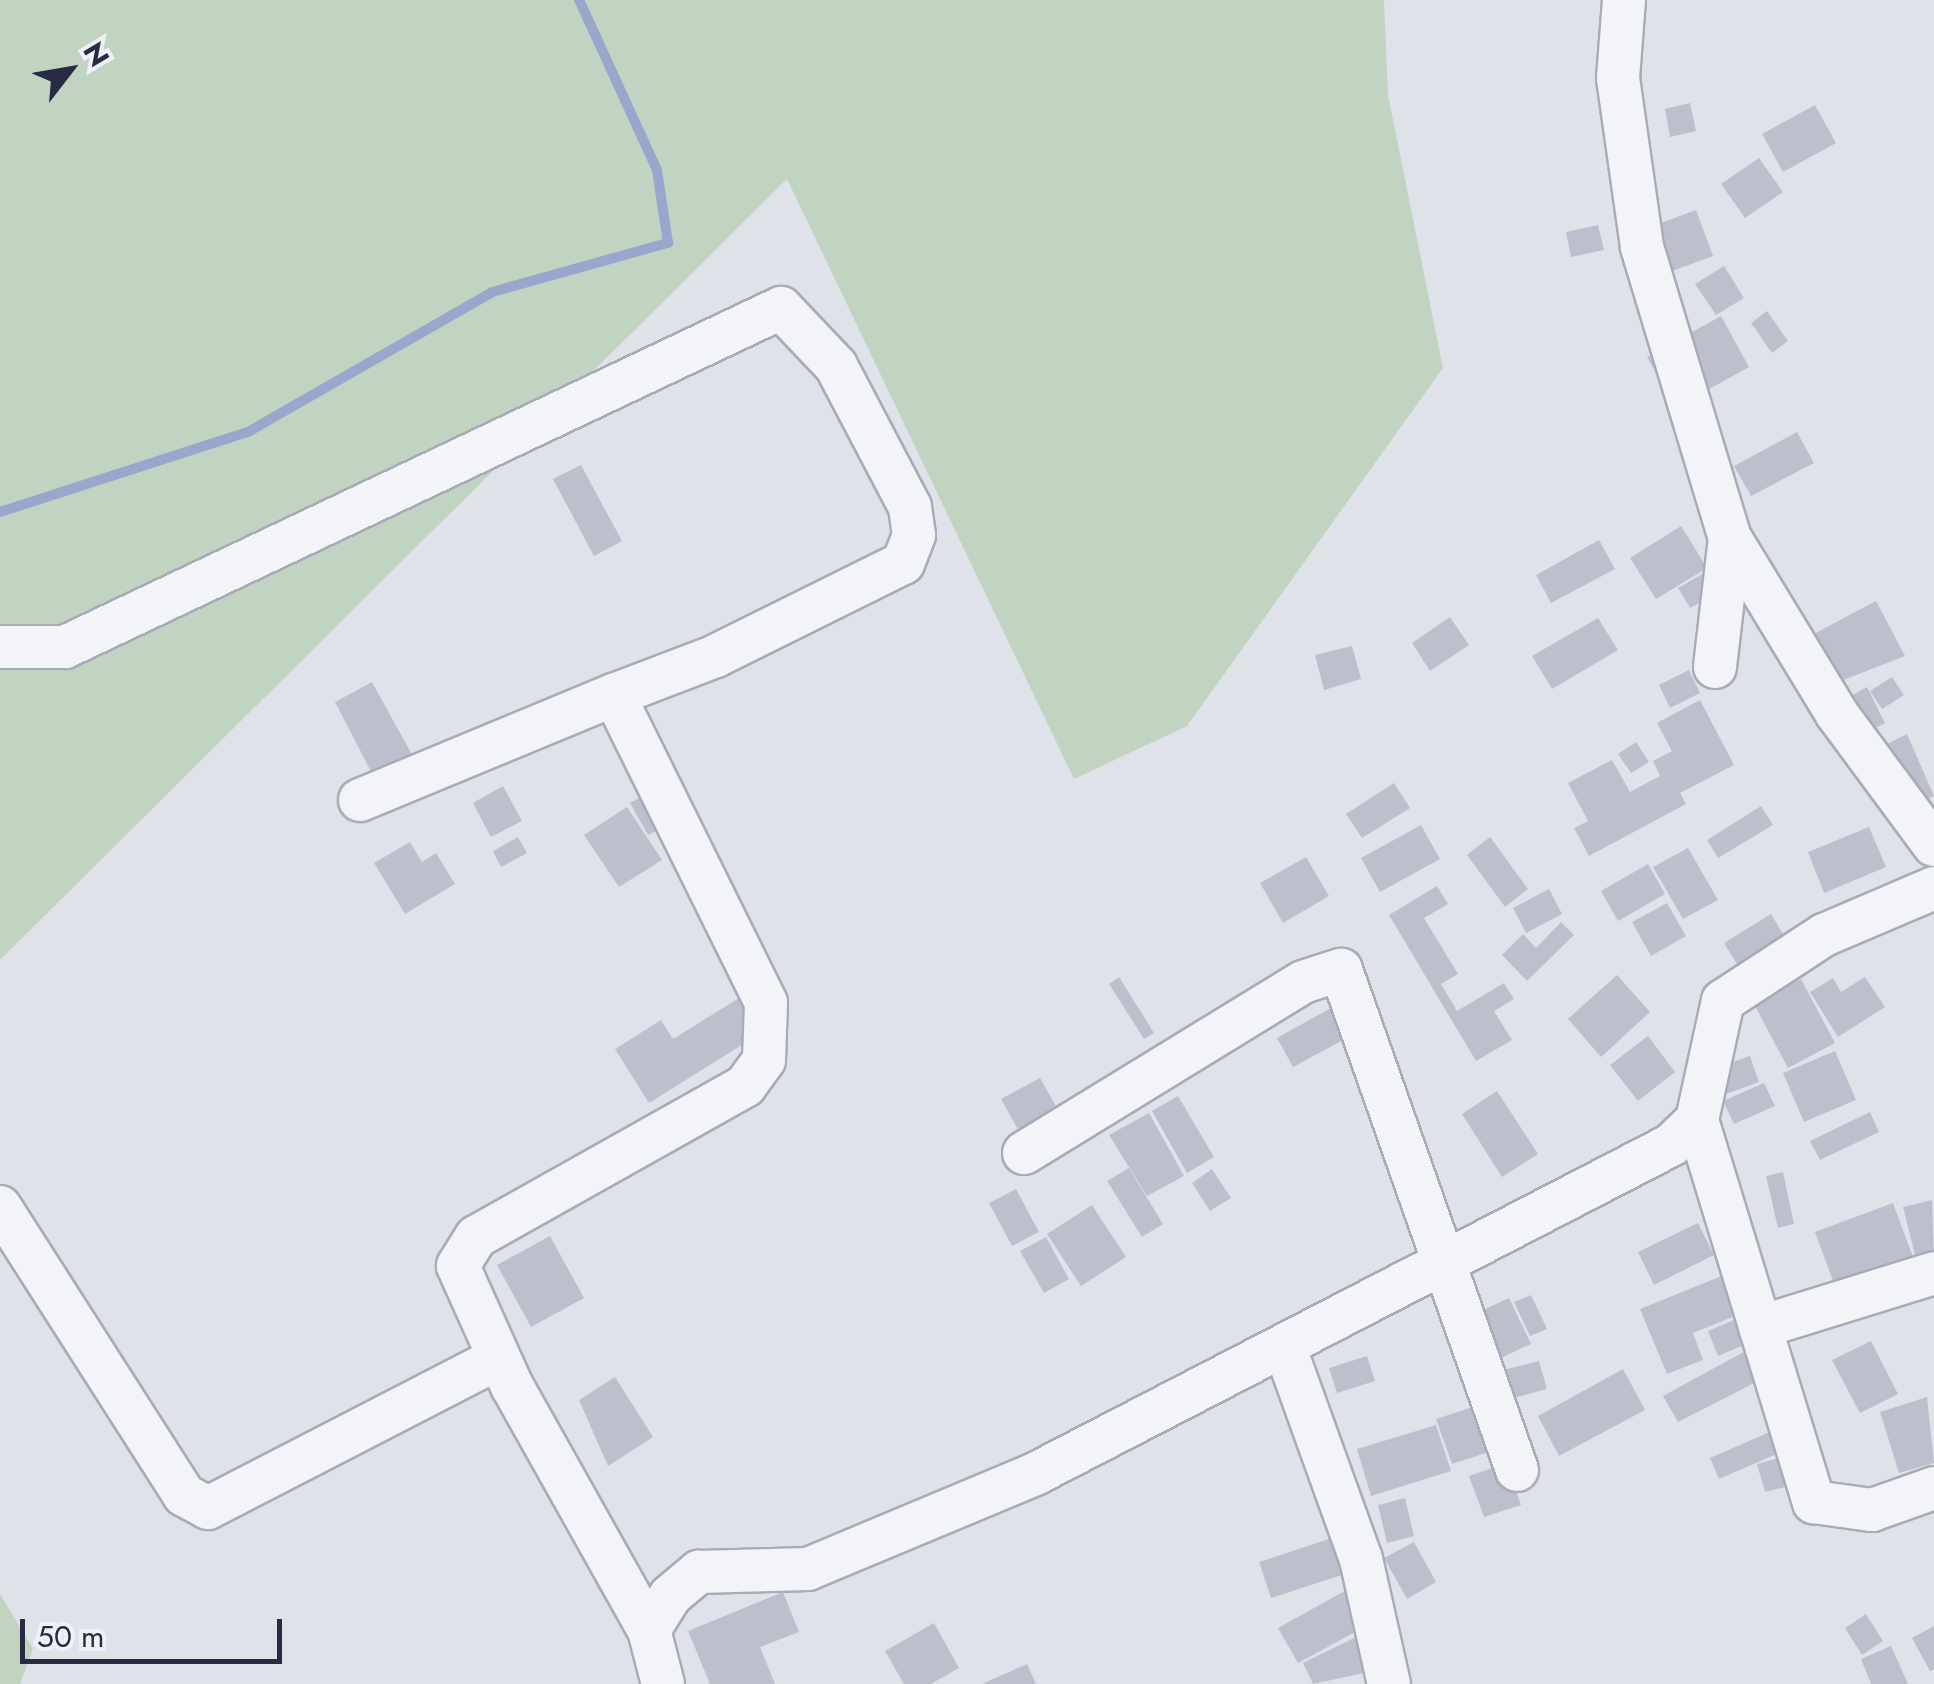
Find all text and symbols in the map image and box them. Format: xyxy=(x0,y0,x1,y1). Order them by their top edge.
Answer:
north arrow xyxy=(20,20,120,120)
text: N xyxy=(73,34,119,74)
scale bar xyxy=(25,1599,288,1661)
text: 50 m xyxy=(37,1615,104,1658)

